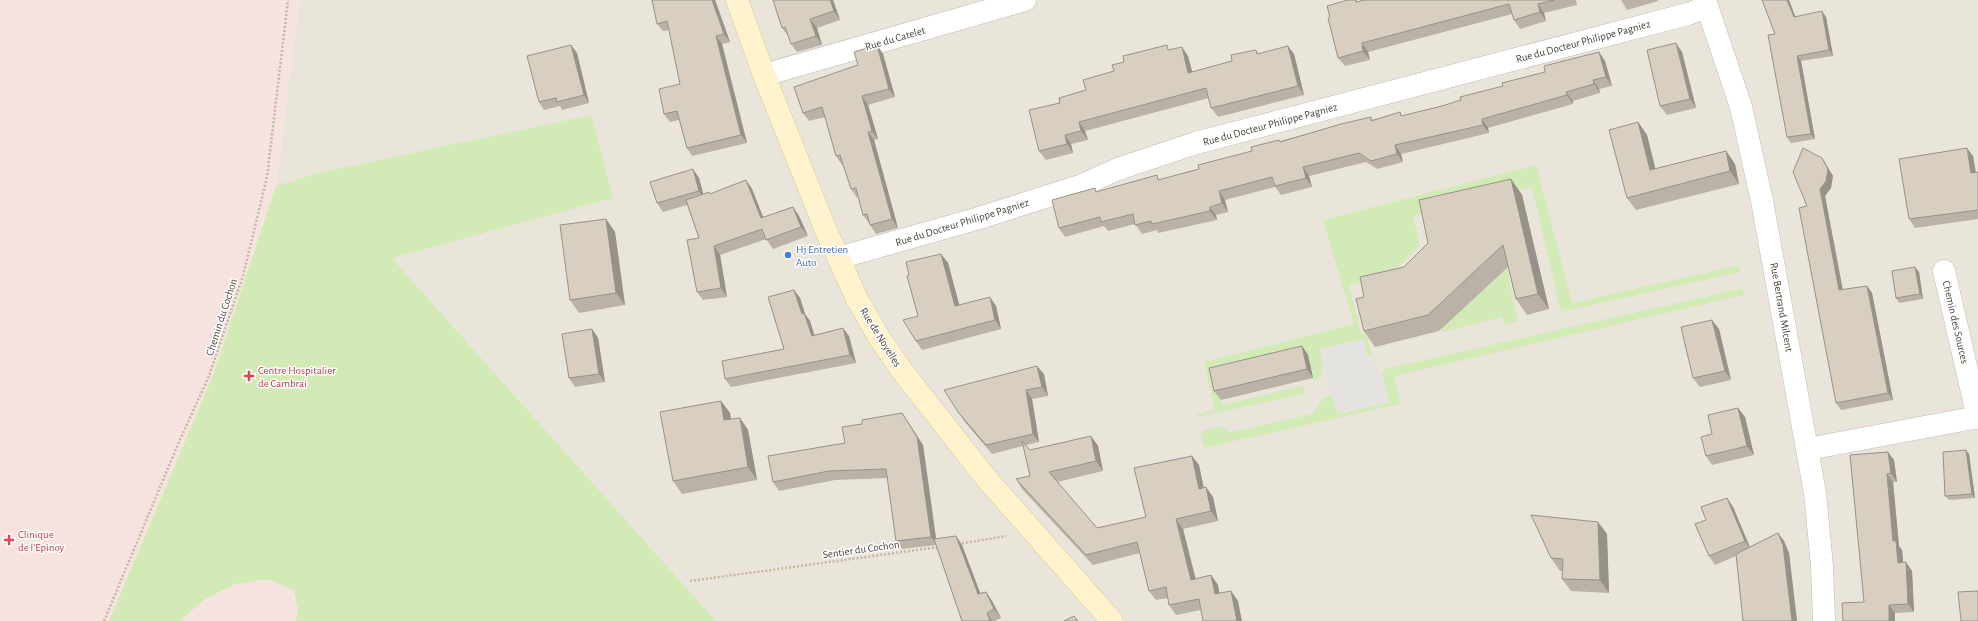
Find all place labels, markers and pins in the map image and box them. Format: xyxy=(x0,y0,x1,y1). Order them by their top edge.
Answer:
place label: Hj Entretien Auto xyxy=(796,244,848,268)
marker: Hj Entretien Auto xyxy=(783,250,793,260)
place label: Centre Hospitalier de Cambrai xyxy=(258,365,336,389)
marker: Centre Hospitalier de Cambrai xyxy=(243,370,255,382)
place label: Clinique de l’Epinoy xyxy=(18,529,65,553)
marker: Clinique de l’Epinoy xyxy=(3,534,15,546)

